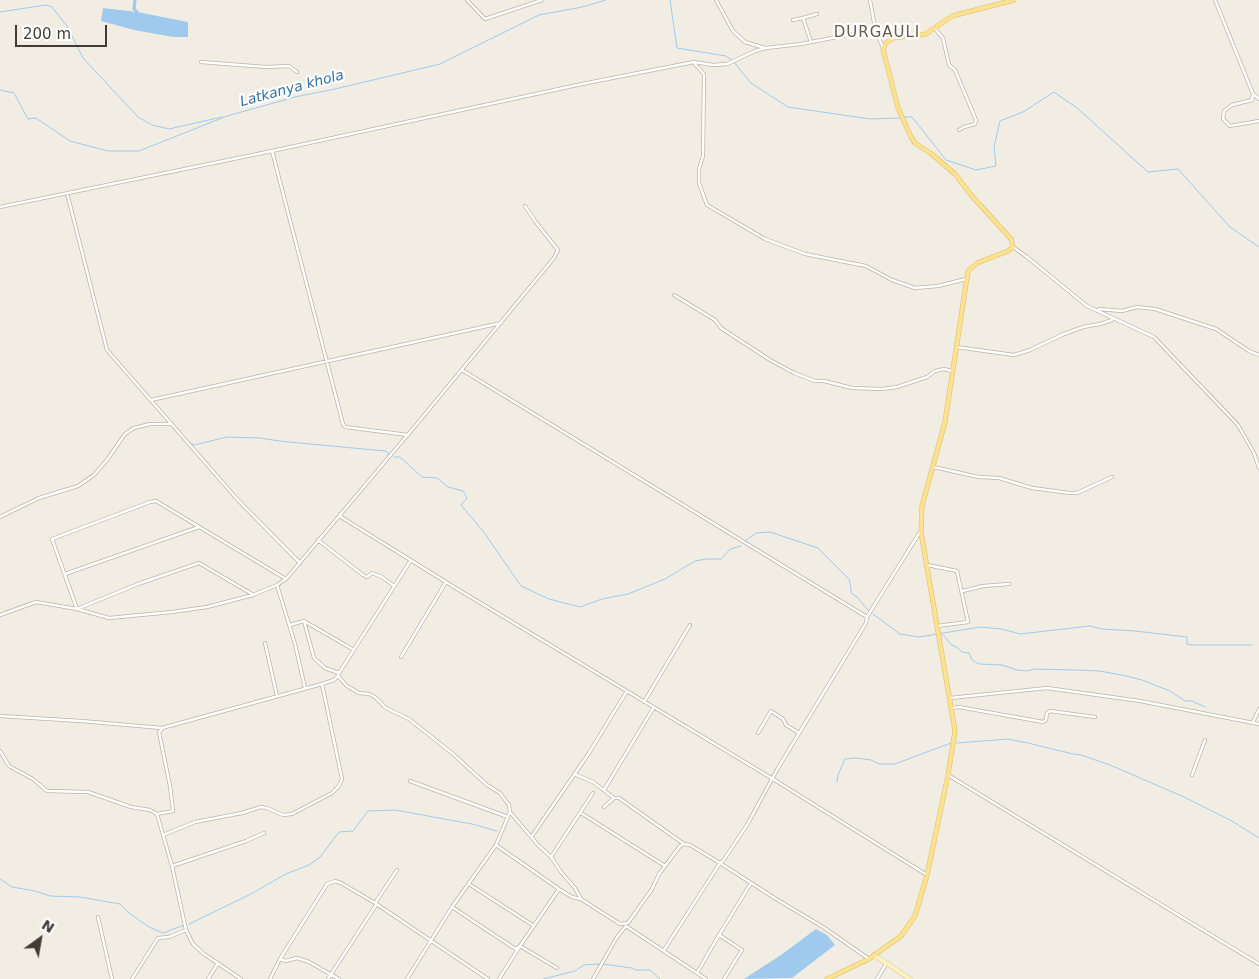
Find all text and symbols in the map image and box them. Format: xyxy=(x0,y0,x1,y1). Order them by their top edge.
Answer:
scale bar xyxy=(18,15,110,47)
district label: DURGAULI xyxy=(833,24,921,42)
text: 200 m xyxy=(23,25,71,43)
water label: Latkanya khola xyxy=(238,67,346,111)
north arrow xyxy=(15,914,65,964)
text: N xyxy=(39,916,57,936)

